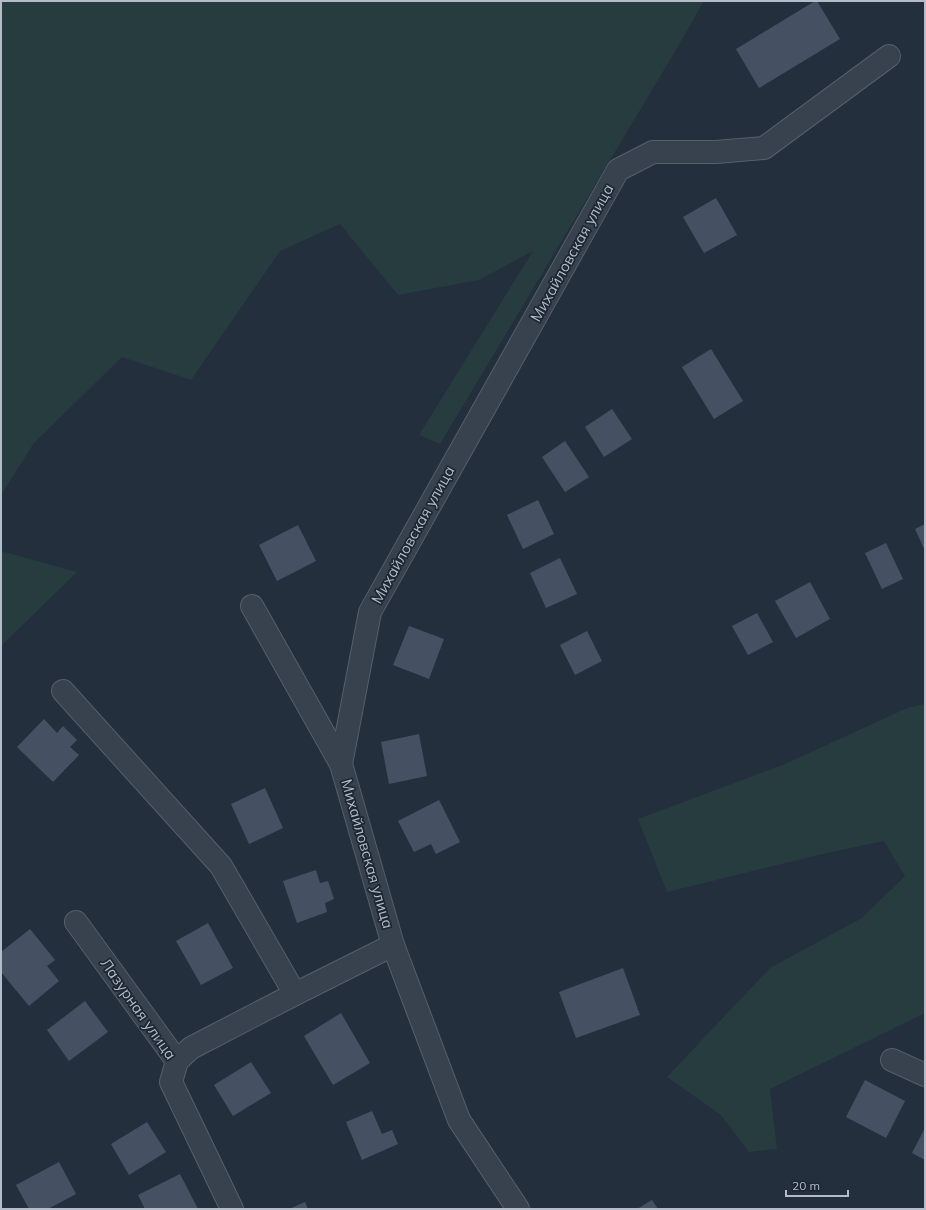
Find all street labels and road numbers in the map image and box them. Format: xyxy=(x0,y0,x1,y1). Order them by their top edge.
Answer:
street label: Михайловская улица xyxy=(526,181,617,325)
street label: Михайловская улица xyxy=(367,463,458,607)
street label: Михайловская улица xyxy=(337,777,398,931)
street label: Лазурная улица xyxy=(96,954,180,1063)

